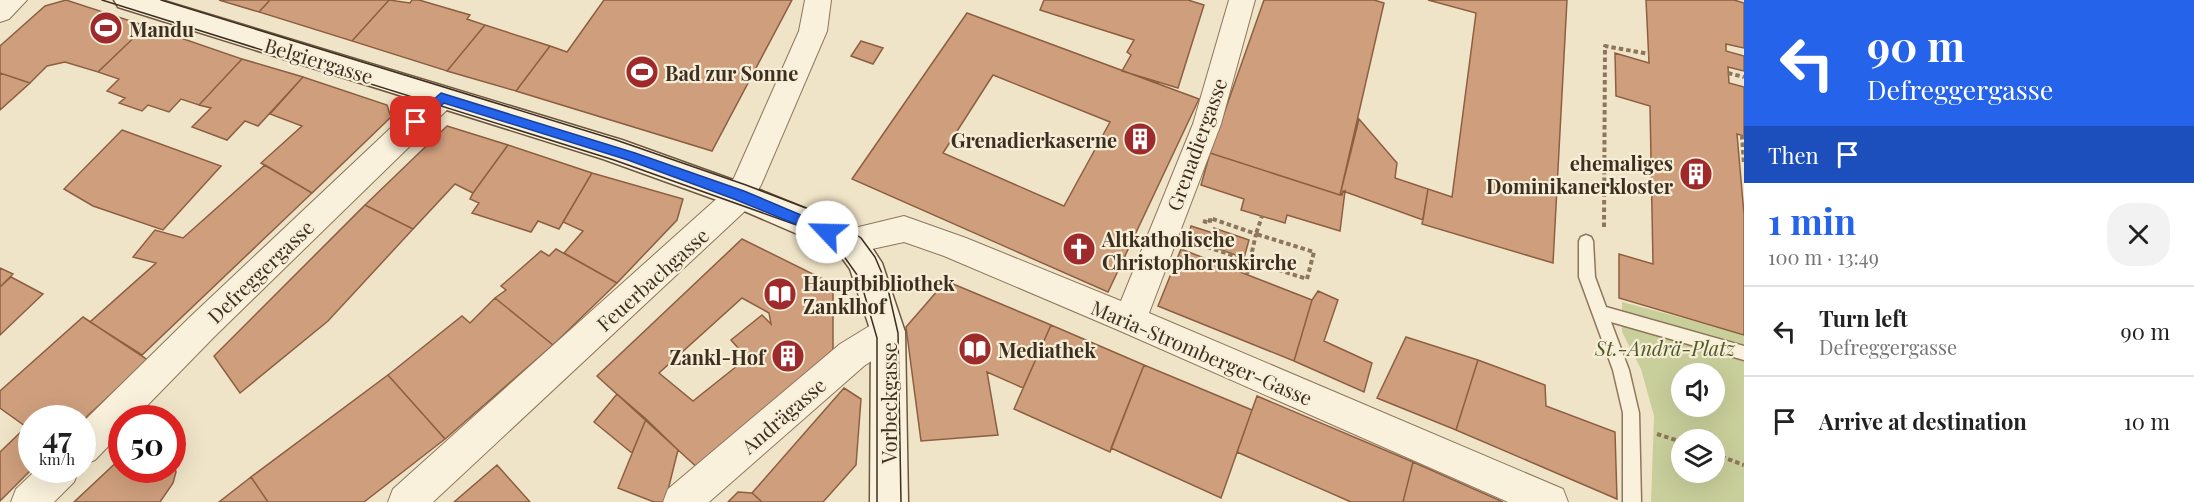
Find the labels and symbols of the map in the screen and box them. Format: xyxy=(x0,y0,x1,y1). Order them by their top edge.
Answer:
sports icon: Mandu xyxy=(88,10,124,46)
place label: Mandu xyxy=(129,15,194,42)
street label: Belgiergasse xyxy=(261,31,377,89)
sports icon: Bad zur Sonne xyxy=(624,54,660,90)
place label: Bad zur Sonne xyxy=(665,59,798,86)
street label: Grenadiergasse xyxy=(1159,74,1233,214)
pin xyxy=(390,96,441,147)
building icon: Grenadierkaserne xyxy=(1122,121,1158,157)
place label: Grenadierkaserne xyxy=(951,126,1117,153)
place label: ehemaliges Dominikanerkloster xyxy=(1486,149,1674,199)
building icon: ehemaliges Dominikanerkloster xyxy=(1678,156,1714,192)
position arrow xyxy=(795,200,859,264)
street label: Defreggergasse xyxy=(201,213,319,329)
street label: Feuerbachgasse xyxy=(590,221,714,337)
place label: Altkatholische Christophoruskirche xyxy=(1101,225,1297,275)
church icon: Altkatholische Christophoruskirche xyxy=(1061,231,1097,267)
place label: Hauptbibliothek Zanklhof xyxy=(803,269,955,319)
library icon: Hauptbibliothek Zanklhof xyxy=(762,276,798,312)
street label: Maria-Stromberger-Gasse xyxy=(1087,293,1317,411)
library icon: Mediathek xyxy=(957,331,993,367)
park label: St.-Andrä-Platz xyxy=(1594,334,1736,361)
place label: Mediathek xyxy=(998,336,1096,363)
building icon: Zankl-Hof xyxy=(770,338,806,374)
street label: Vorbeckgasse xyxy=(875,342,902,465)
place label: Zankl-Hof xyxy=(669,343,767,370)
street label: Andrägasse xyxy=(734,371,831,460)
speed limit sign: 50 xyxy=(108,405,186,483)

